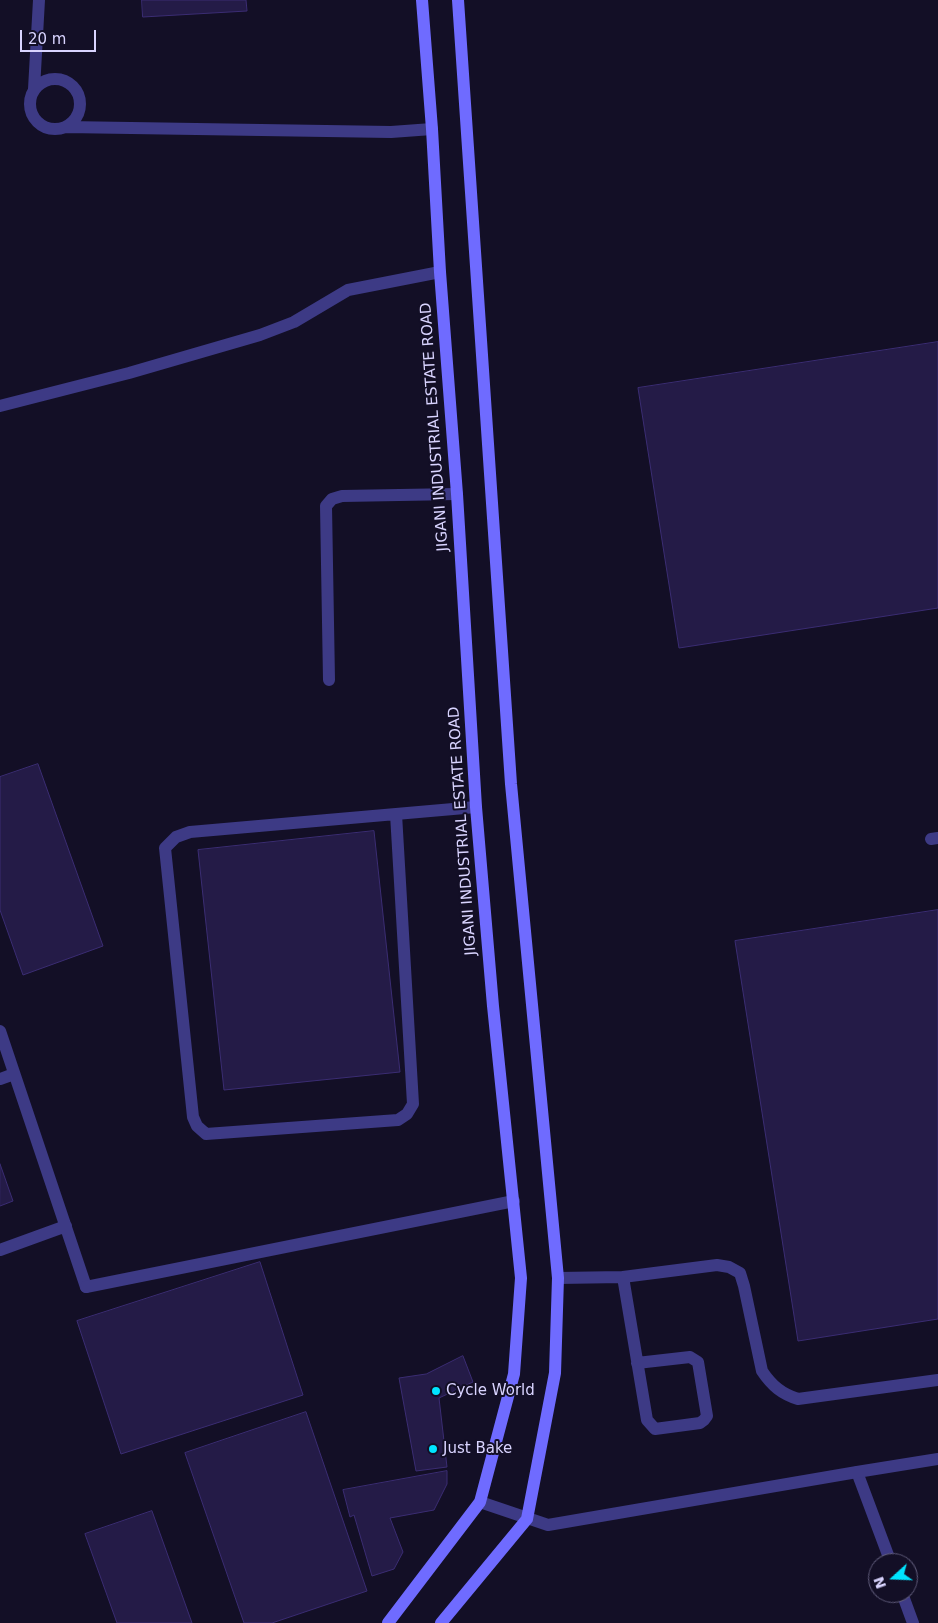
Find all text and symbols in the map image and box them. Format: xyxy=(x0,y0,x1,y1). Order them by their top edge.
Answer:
scale bar xyxy=(22,20,99,52)
text: 20 m xyxy=(28,30,66,48)
street label: JIGANI INDUSTRIAL ESTATE ROAD xyxy=(417,302,453,552)
street label: JIGANI INDUSTRIAL ESTATE ROAD xyxy=(445,706,481,956)
place label: Cycle World xyxy=(446,1382,535,1400)
marker: Cycle World xyxy=(430,1385,442,1397)
place label: Just Bake xyxy=(443,1440,512,1458)
marker: Just Bake xyxy=(427,1443,439,1455)
north arrow xyxy=(868,1553,918,1603)
text: N xyxy=(870,1575,889,1591)

